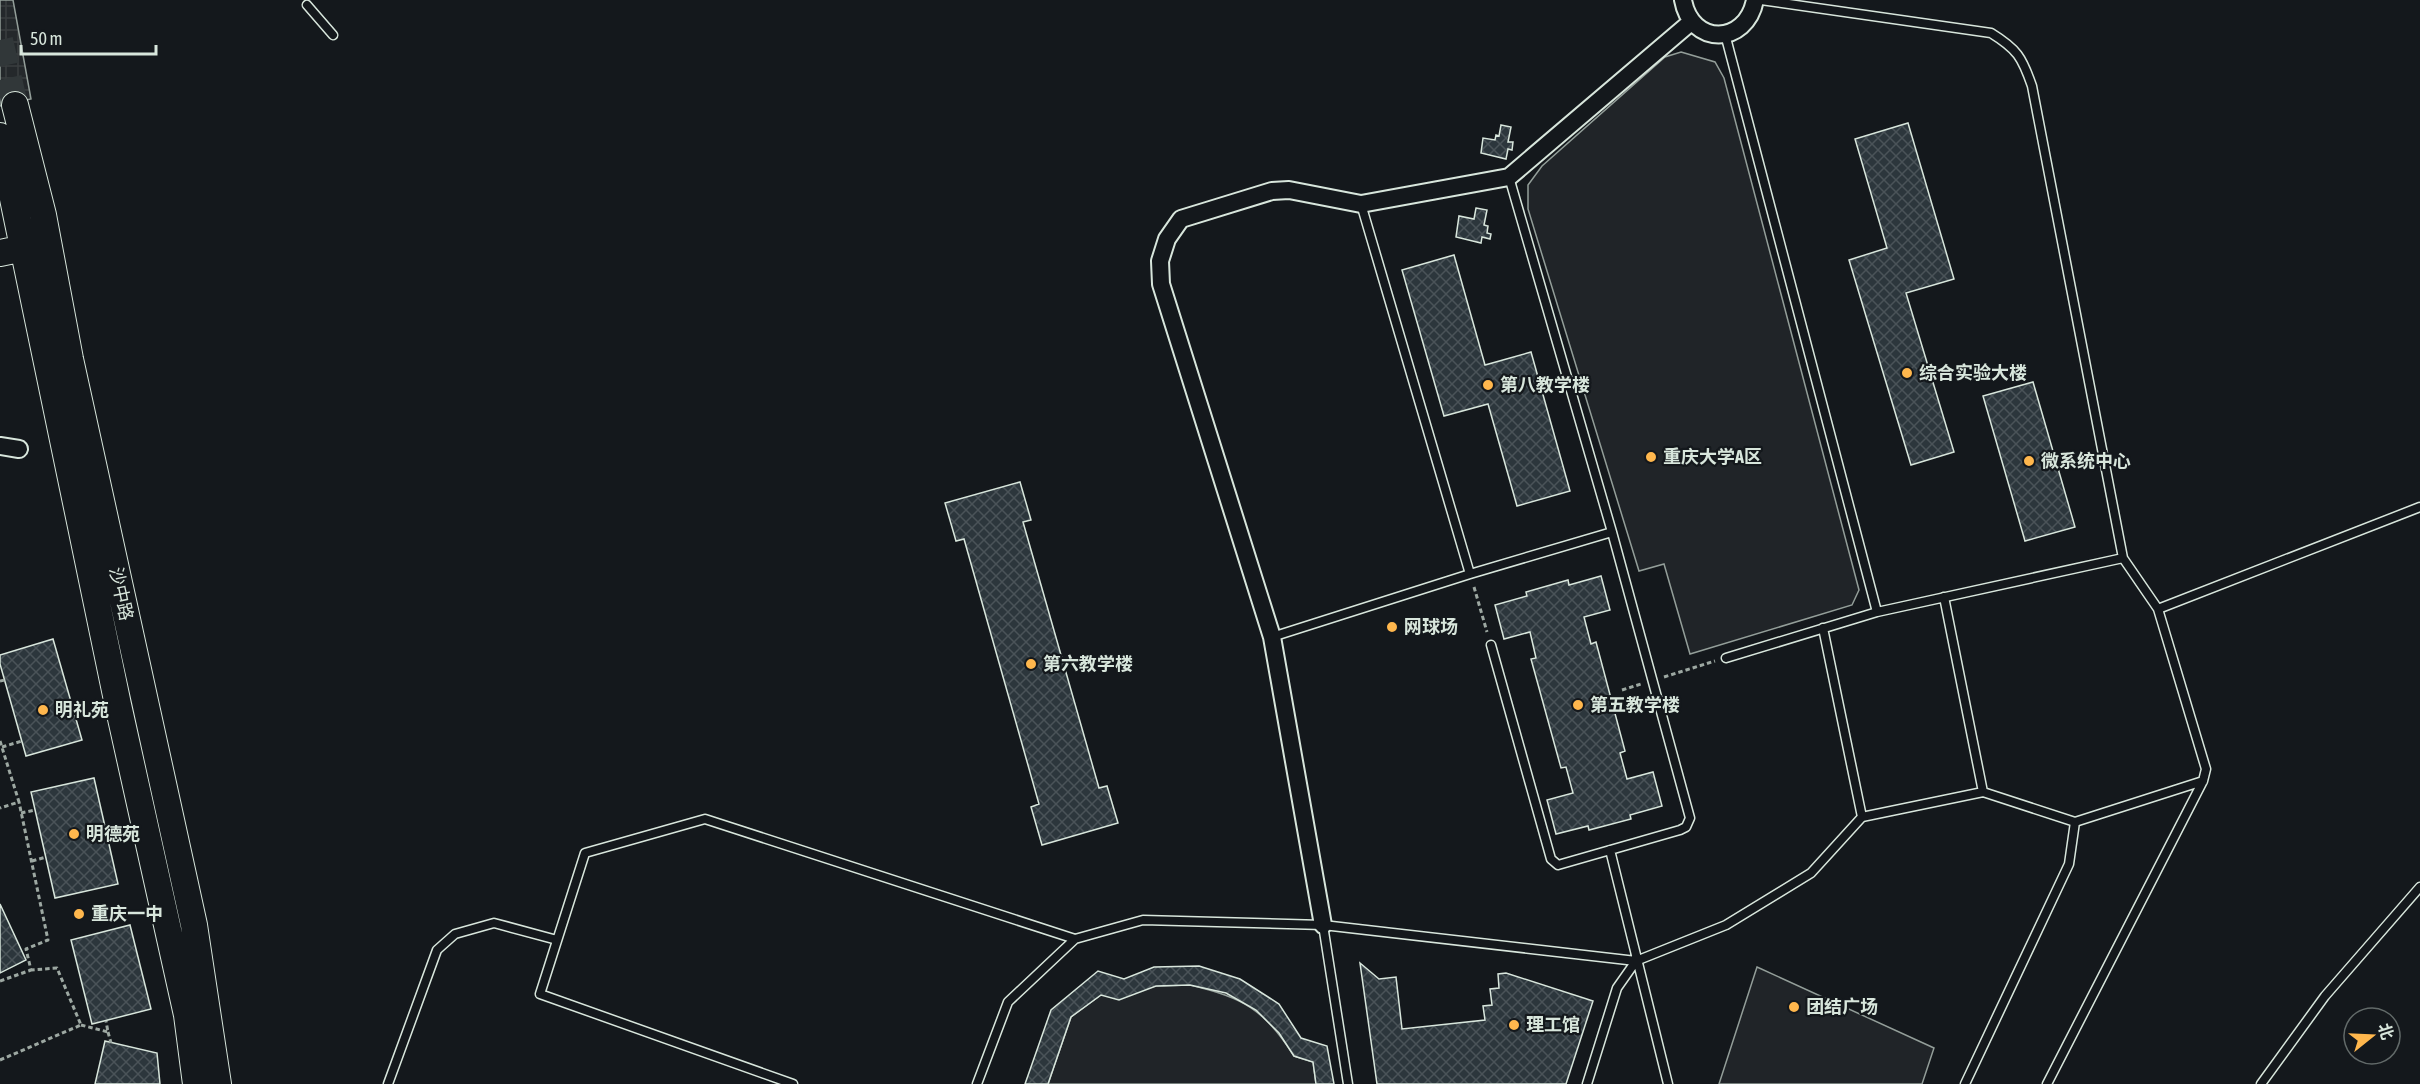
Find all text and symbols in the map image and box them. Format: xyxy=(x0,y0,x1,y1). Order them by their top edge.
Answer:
scale bar xyxy=(21,18,156,56)
text: 50 m xyxy=(30,28,62,49)
place label: 综合实验大楼 xyxy=(1919,362,2027,383)
marker: 综合实验大楼 xyxy=(1900,366,1914,380)
place label: 第八教学楼 xyxy=(1500,374,1590,395)
marker: 第八教学楼 xyxy=(1481,378,1495,392)
place label: 重庆大学A区 xyxy=(1663,446,1762,467)
marker: 重庆大学A区 xyxy=(1644,450,1658,464)
place label: 微系统中心 xyxy=(2040,450,2131,471)
marker: 微系统中心 xyxy=(2022,454,2036,468)
street label: 沙中路 xyxy=(106,565,137,622)
place label: 网球场 xyxy=(1404,616,1458,637)
marker: 网球场 xyxy=(1385,620,1399,634)
place label: 第六教学楼 xyxy=(1043,653,1133,674)
marker: 第六教学楼 xyxy=(1024,657,1038,671)
place label: 第五教学楼 xyxy=(1590,694,1680,715)
marker: 第五教学楼 xyxy=(1571,698,1585,712)
place label: 明礼苑 xyxy=(55,699,109,720)
marker: 明礼苑 xyxy=(36,703,50,717)
place label: 明德苑 xyxy=(86,823,140,844)
marker: 明德苑 xyxy=(67,827,81,841)
place label: 重庆一中 xyxy=(91,903,163,924)
marker: 重庆一中 xyxy=(72,907,86,921)
place label: 团结广场 xyxy=(1806,996,1878,1017)
marker: 团结广场 xyxy=(1787,1000,1801,1014)
north arrow xyxy=(2342,1006,2402,1066)
place label: 理工馆 xyxy=(1526,1014,1580,1035)
marker: 理工馆 xyxy=(1507,1018,1521,1032)
text: 北 xyxy=(2375,1021,2397,1042)

